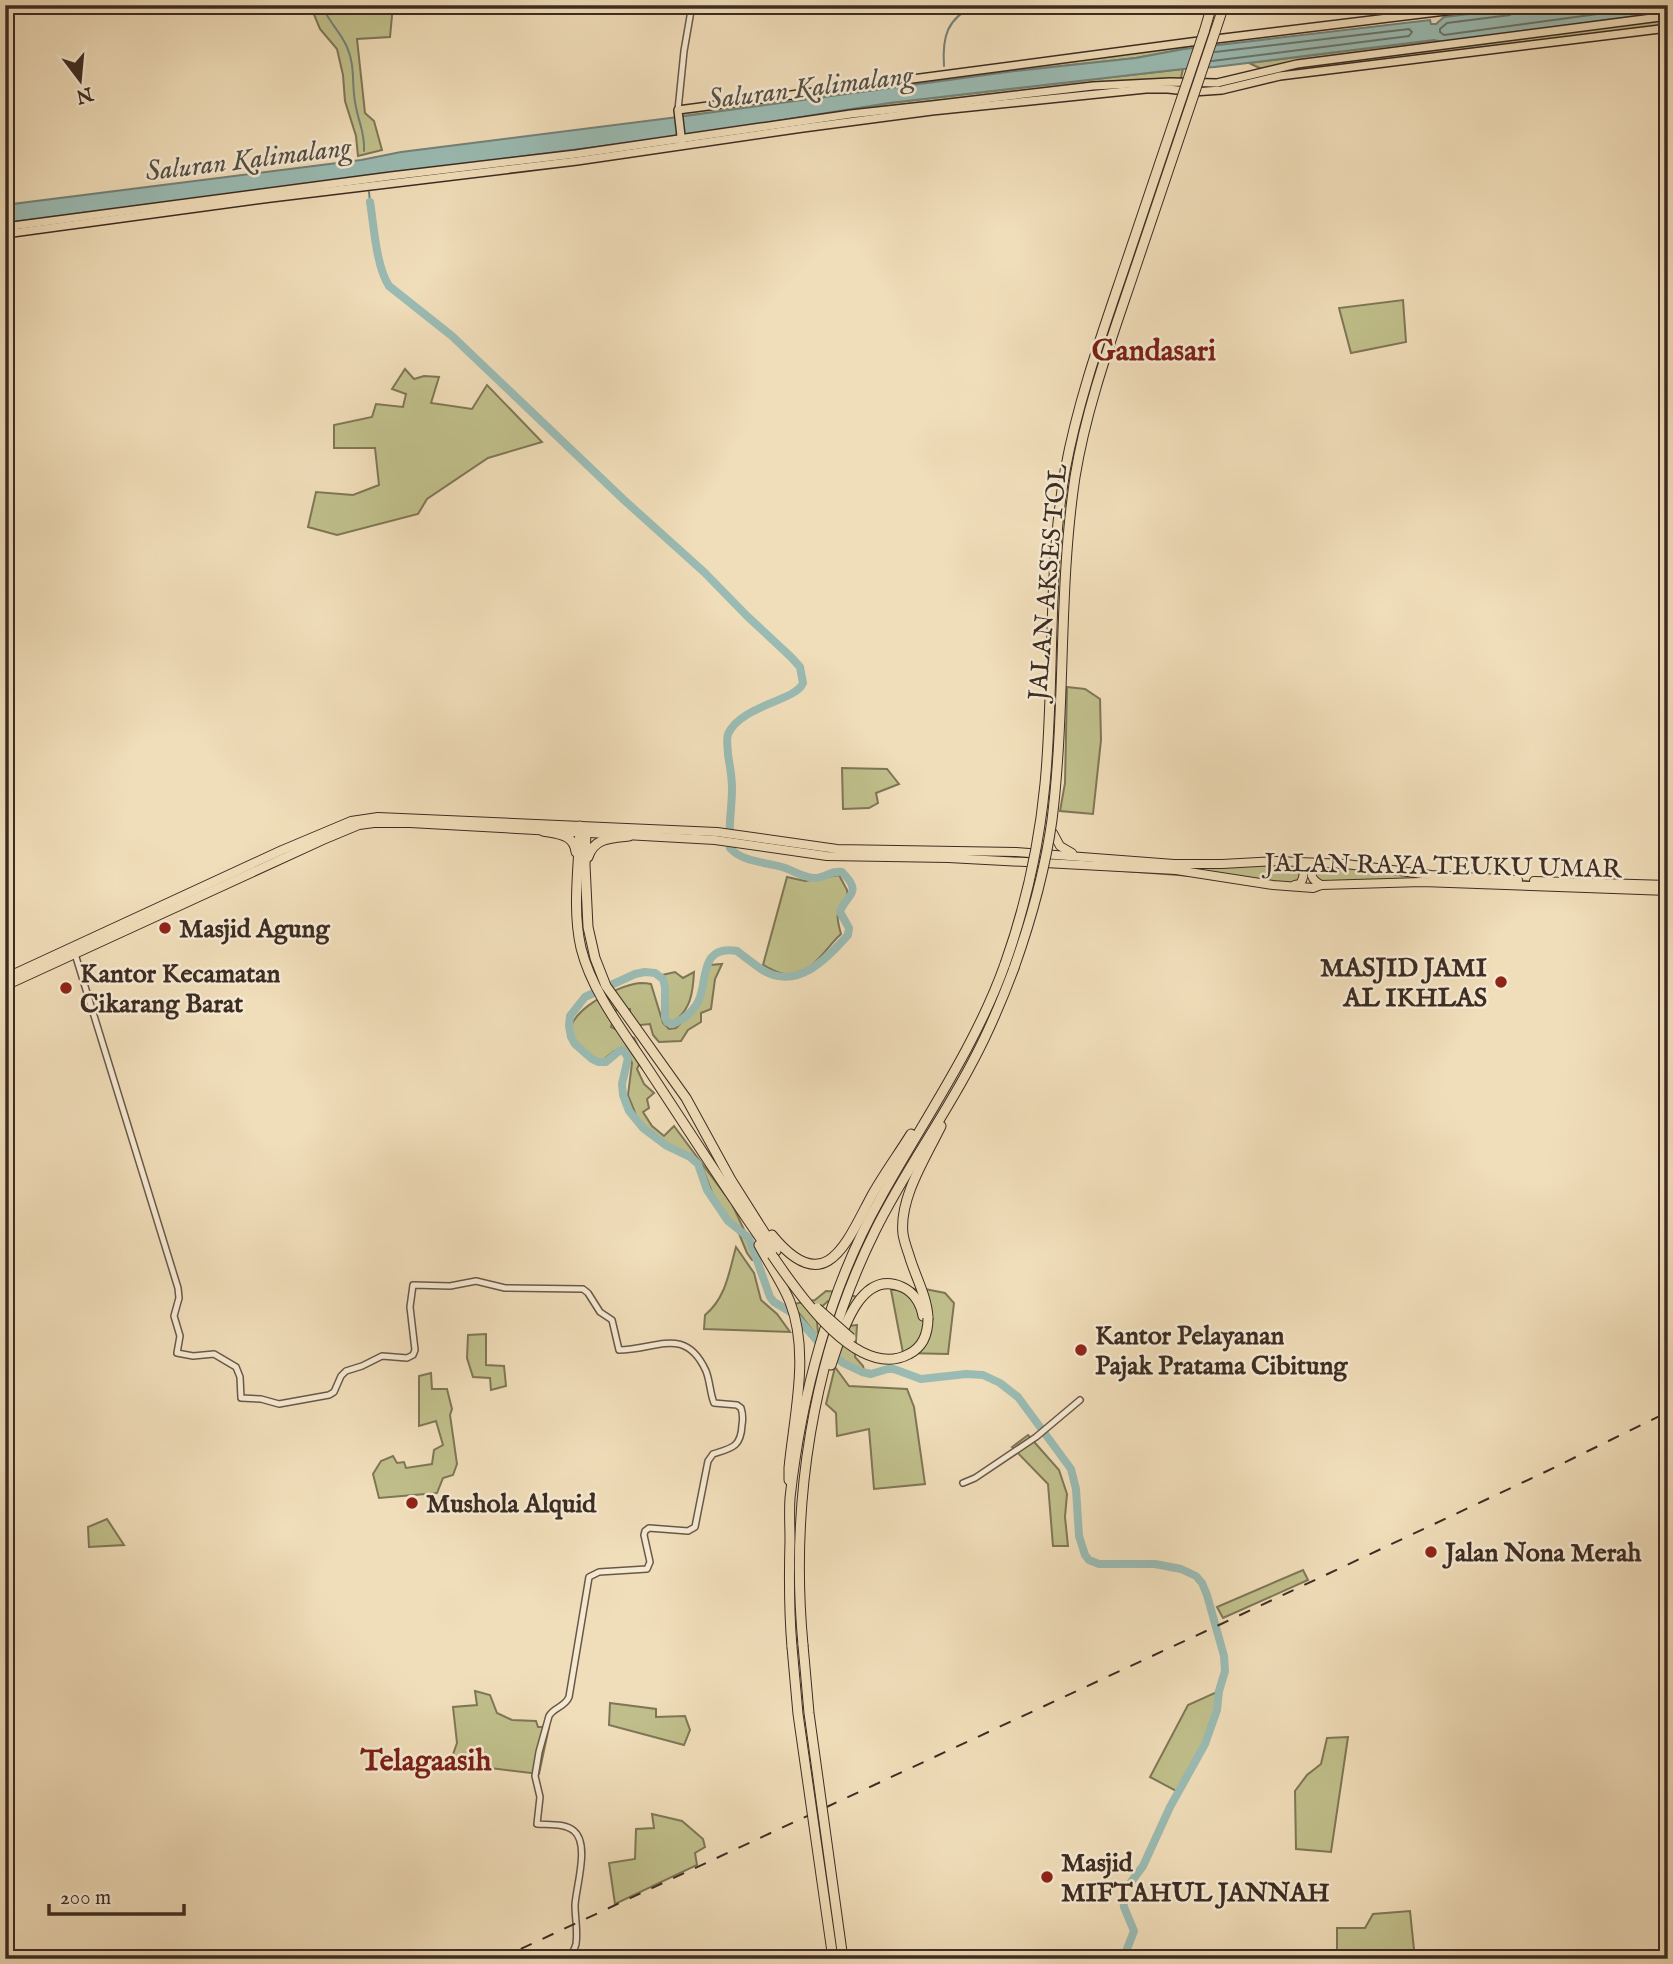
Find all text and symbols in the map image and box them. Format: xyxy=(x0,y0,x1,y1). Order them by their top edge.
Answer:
north arrow xyxy=(46,46,116,116)
water label: Saluran Kalimalang xyxy=(706,58,916,118)
text: N xyxy=(72,80,96,108)
water label: Saluran Kalimalang xyxy=(144,130,354,190)
district label: Gandasari xyxy=(1092,333,1216,371)
street label: JALAN AKSES TOL xyxy=(1021,462,1075,705)
street label: JALAN RAYA TEUKU UMAR xyxy=(1261,847,1623,886)
place label: Masjid Agung xyxy=(179,913,330,946)
marker: Masjid Agung xyxy=(157,920,173,936)
place label: MASJID JAMI AL IKHLAS xyxy=(1320,952,1487,1015)
place label: Kantor Kecamatan Cikarang Barat xyxy=(80,958,280,1021)
marker: MASJID JAMI AL IKHLAS xyxy=(1493,974,1509,990)
marker: Kantor Kecamatan Cikarang Barat xyxy=(58,980,74,996)
place label: Kantor Pelayanan Pajak Pratama Cibitung xyxy=(1095,1320,1348,1383)
marker: Kantor Pelayanan Pajak Pratama Cibitung xyxy=(1073,1342,1089,1358)
place label: Mushola Alquid xyxy=(426,1488,597,1521)
marker: Mushola Alquid xyxy=(404,1495,420,1511)
place label: Jalan Nona Merah xyxy=(1442,1537,1642,1570)
marker: Jalan Nona Merah xyxy=(1423,1544,1439,1560)
district label: Telagaasih xyxy=(360,1743,492,1781)
place label: Masjid MIFTAHUL JANNAH xyxy=(1061,1847,1330,1910)
marker: Masjid MIFTAHUL JANNAH xyxy=(1039,1869,1055,1885)
scale bar xyxy=(49,1873,184,1917)
text: 200 m xyxy=(60,1885,111,1912)

